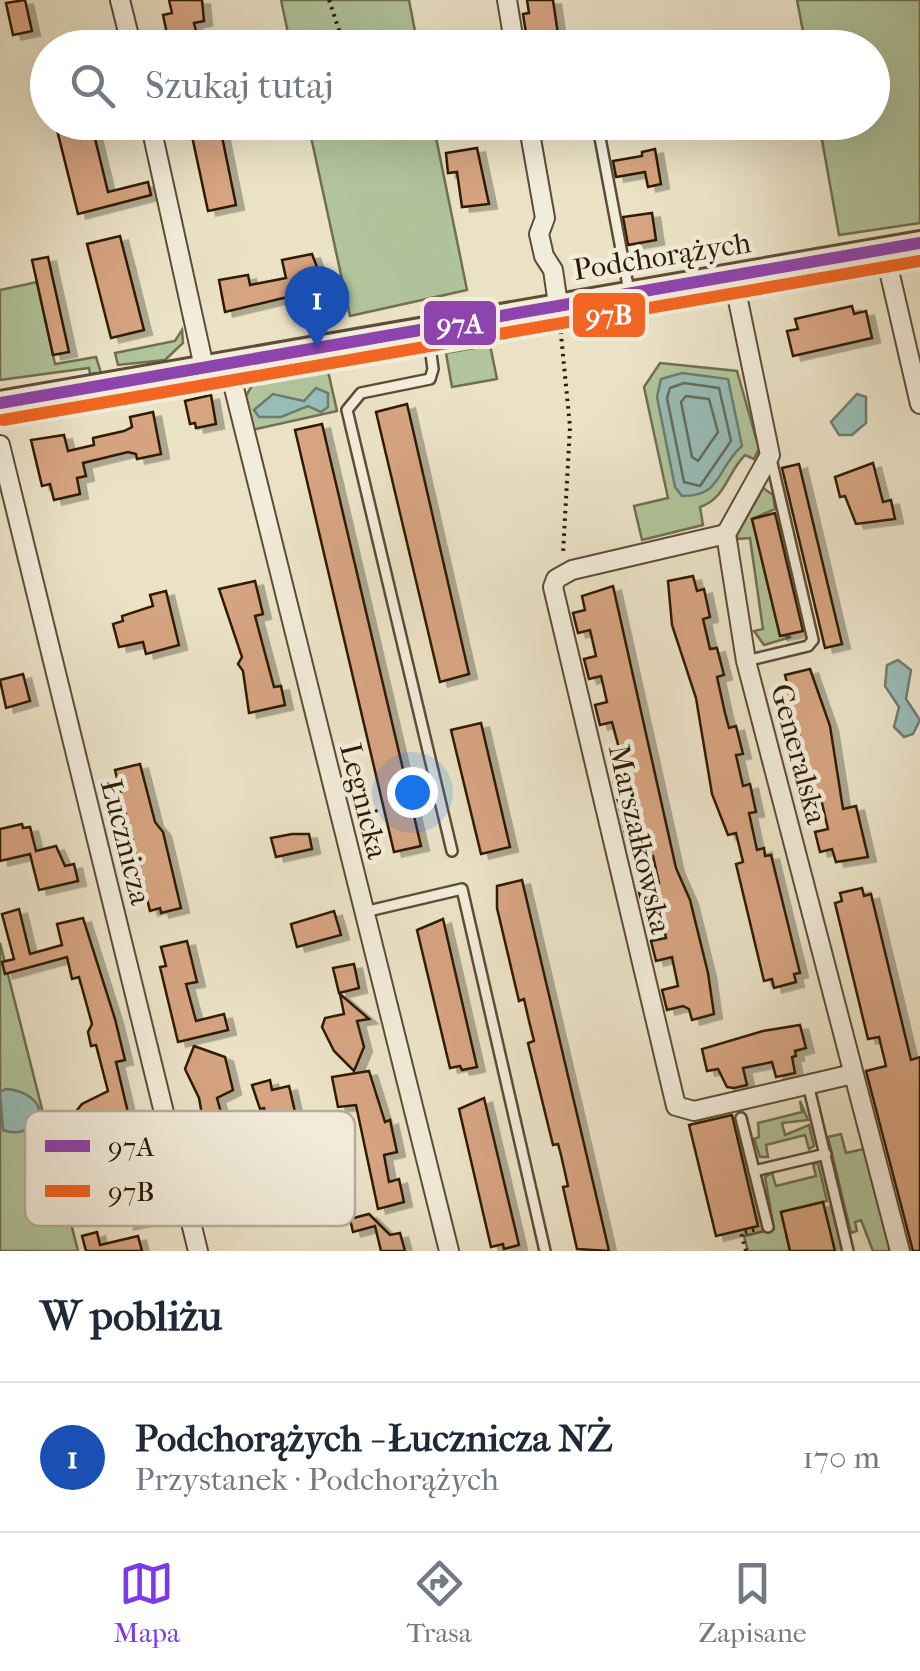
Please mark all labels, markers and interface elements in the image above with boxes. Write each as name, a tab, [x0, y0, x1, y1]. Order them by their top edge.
search box	[30, 30, 890, 140]
icon: search	[65, 58, 120, 113]
text: Szukaj tutaj	[145, 63, 334, 108]
street label: Podchorążych	[571, 225, 753, 288]
pin: 1	[284, 266, 350, 348]
line badge: 97B	[571, 291, 647, 339]
text: 97B	[586, 298, 632, 331]
line badge: 97A	[422, 299, 498, 347]
text: 97A	[437, 307, 484, 340]
street label: Generalska	[763, 680, 834, 829]
street label: Legnicka	[332, 740, 395, 864]
street label: Marszałkowska	[601, 741, 679, 938]
your location	[387, 767, 438, 818]
street label: Łucznicza	[93, 776, 158, 909]
legend	[25, 1111, 355, 1226]
text: 97A	[108, 1130, 155, 1163]
text: 97B	[108, 1175, 154, 1208]
text: W pobliżu	[40, 1292, 222, 1341]
text: Podchorążych - Łucznicza NŻ	[135, 1416, 613, 1461]
text: 1	[67, 1439, 78, 1476]
text: 170 m	[802, 1439, 880, 1476]
text: Przystanek · Podchorążych	[135, 1461, 499, 1498]
tab: Mapa	[113, 1556, 180, 1649]
tab: Trasa	[407, 1556, 472, 1649]
tab: Zapisane	[698, 1556, 807, 1649]

